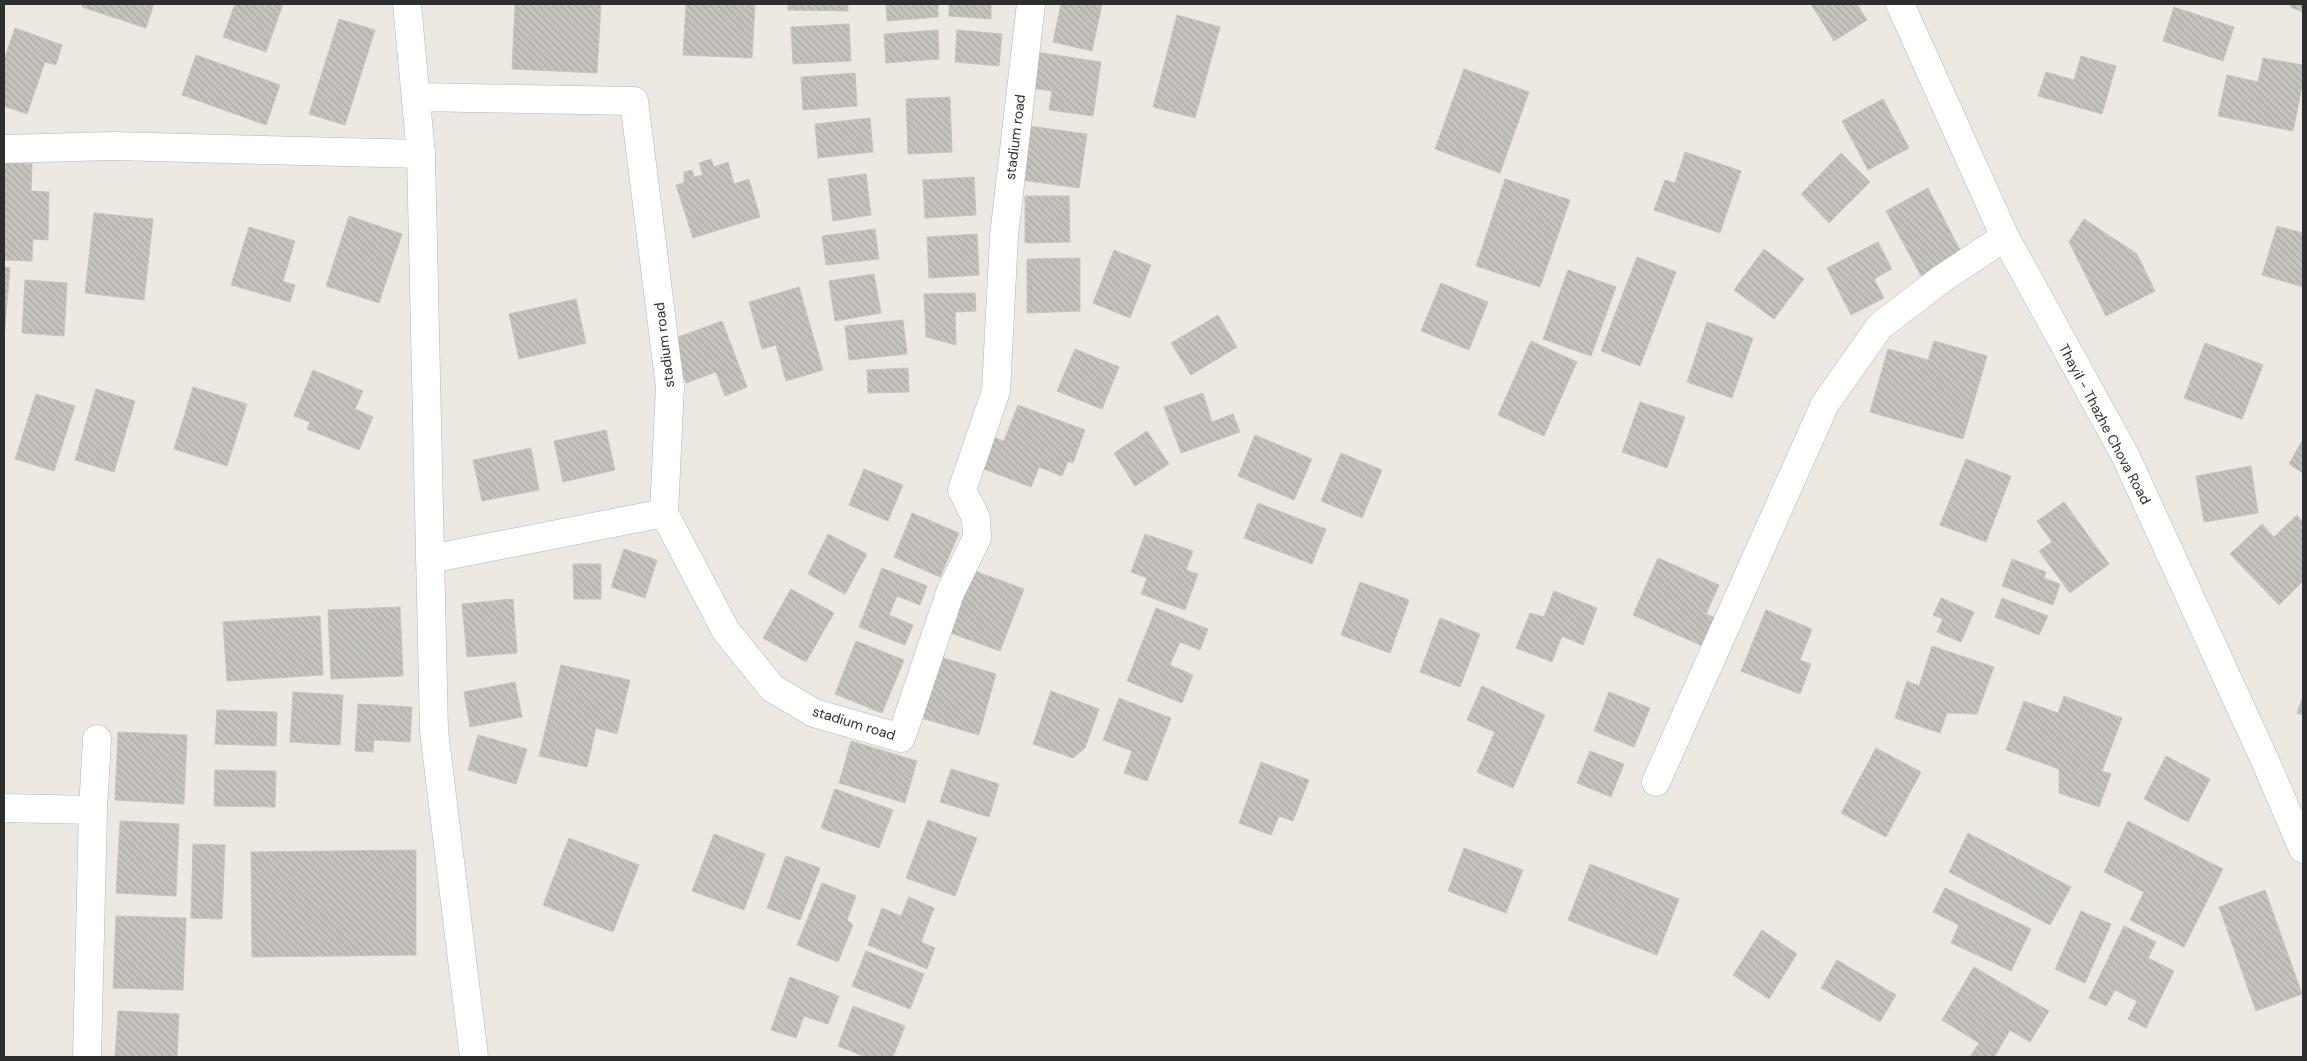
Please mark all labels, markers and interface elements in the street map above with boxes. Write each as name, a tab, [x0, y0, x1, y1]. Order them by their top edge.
street label: stadium road	[1001, 93, 1029, 181]
street label: stadium road	[650, 301, 678, 389]
street label: Thayil - Thazhe Chova Road	[2055, 341, 2155, 507]
street label: stadium road	[810, 702, 898, 744]

